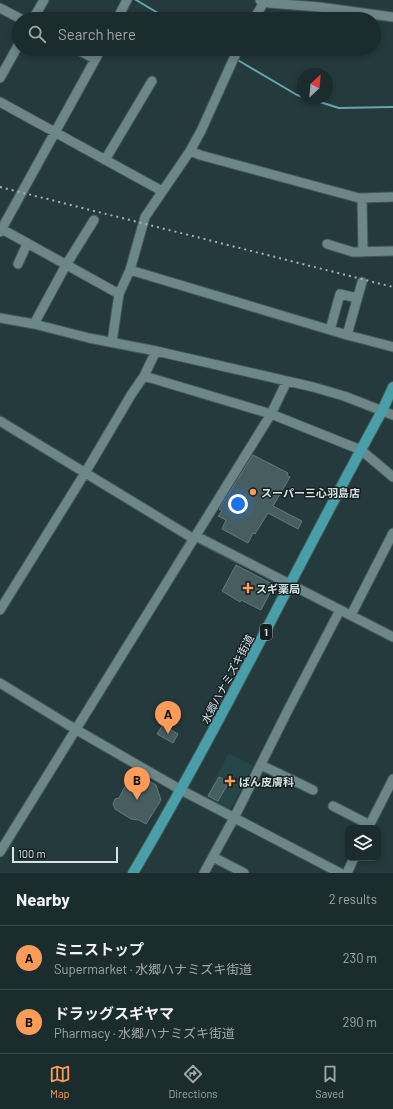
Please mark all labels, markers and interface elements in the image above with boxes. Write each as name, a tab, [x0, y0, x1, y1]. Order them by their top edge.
search box	[12, 12, 381, 56]
icon: search	[26, 23, 48, 45]
text: Search here	[58, 25, 136, 43]
north arrow	[297, 68, 333, 104]
place label: スーパー三心羽島店	[261, 486, 360, 499]
marker: スーパー三心羽島店	[248, 487, 258, 497]
your location	[228, 494, 248, 514]
place label: スギ薬局	[256, 582, 300, 595]
marker: スギ薬局	[243, 583, 253, 593]
road number: 1	[260, 624, 272, 640]
street label: 水郷ハナミズキ街道	[198, 632, 256, 726]
pin: A	[155, 701, 181, 734]
pin: B	[124, 767, 150, 800]
marker: ばん皮膚科	[224, 775, 236, 787]
place label: ばん皮膚科	[239, 775, 294, 788]
map controls	[345, 825, 381, 861]
button: layers	[345, 825, 381, 861]
scale bar	[12, 845, 118, 864]
text: 100 m	[18, 847, 46, 860]
text: Nearby	[16, 889, 70, 909]
text: 2 results	[329, 891, 377, 907]
text: ミニストップ	[54, 940, 144, 958]
text: A	[25, 950, 33, 966]
text: 230 m	[343, 950, 377, 966]
text: Supermarket · 水郷ハナミズキ街道	[54, 961, 252, 977]
text: ドラッグスギヤマ	[54, 1004, 174, 1022]
text: B	[25, 1014, 33, 1030]
text: 290 m	[343, 1014, 377, 1030]
text: Pharmacy · 水郷ハナミズキ街道	[54, 1025, 235, 1041]
tab: Map	[49, 1063, 71, 1100]
tab: Directions	[168, 1063, 218, 1100]
tab: Saved	[315, 1063, 344, 1100]

